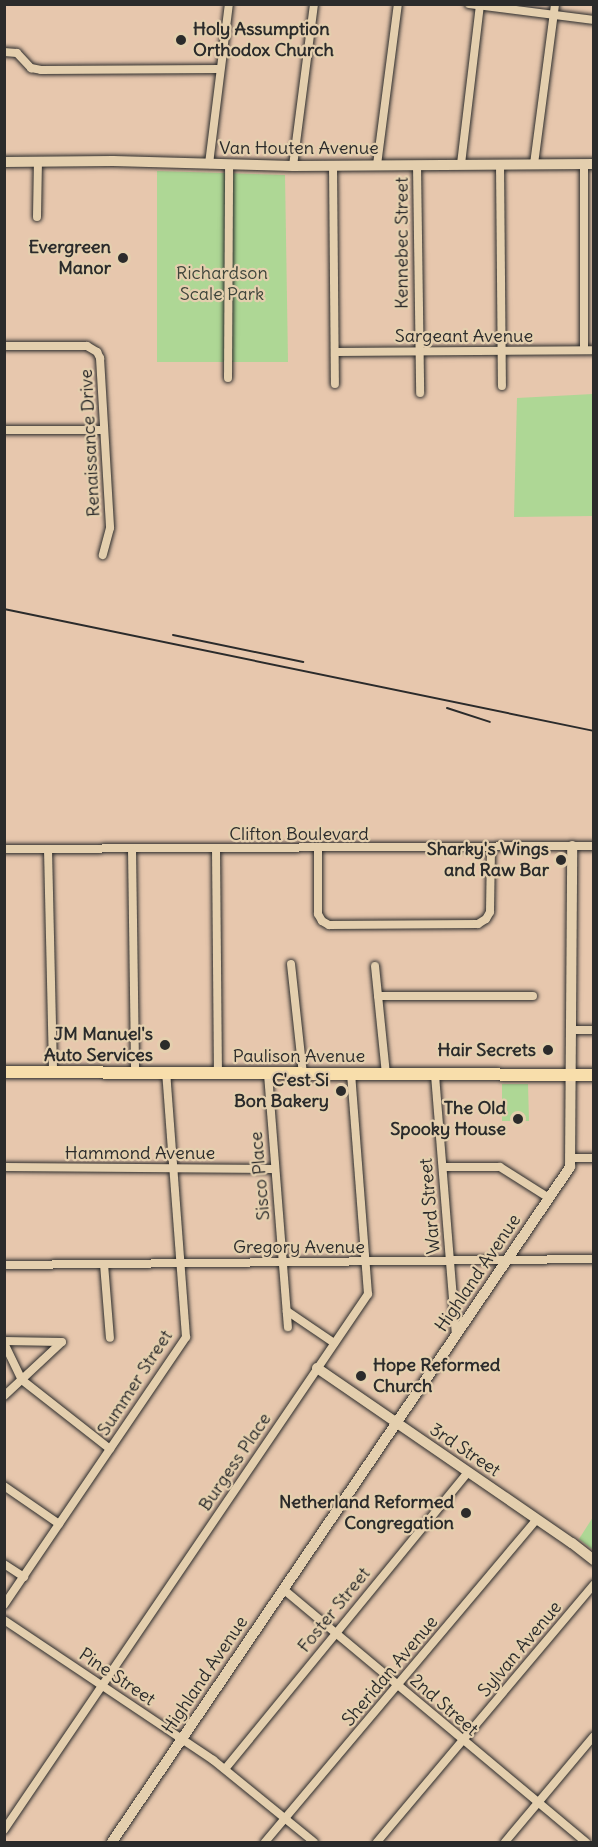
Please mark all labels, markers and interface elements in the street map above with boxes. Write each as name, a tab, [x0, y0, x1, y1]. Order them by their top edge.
place label: Holy Assumption Orthodox Church	[193, 19, 334, 62]
marker: Holy Assumption Orthodox Church	[174, 33, 188, 47]
street label: Van Houten Avenue	[219, 137, 379, 159]
street label: Kennebec Street	[391, 177, 413, 309]
place label: Evergreen Manor	[28, 237, 111, 280]
marker: Evergreen Manor	[116, 251, 130, 265]
park label: Richardson Scale Park	[176, 263, 268, 306]
street label: Sargeant Avenue	[395, 325, 533, 347]
street label: Renaissance Drive	[75, 369, 105, 517]
street label: Clifton Boulevard	[229, 823, 369, 845]
place label: Sharky's Wings and Raw Bar	[427, 839, 549, 882]
marker: Sharky's Wings and Raw Bar	[554, 853, 568, 867]
place label: JM Manuel's Auto Services	[44, 1024, 153, 1066]
marker: JM Manuel's Auto Services	[158, 1038, 172, 1052]
place label: Hair Secrets	[438, 1039, 536, 1061]
marker: Hair Secrets	[541, 1043, 555, 1057]
street label: Paulison Avenue	[233, 1045, 365, 1067]
place label: C'est Si Bon Bakery	[234, 1070, 329, 1112]
marker: C'est Si Bon Bakery	[334, 1084, 348, 1098]
place label: The Old Spooky House	[390, 1098, 506, 1140]
marker: The Old Spooky House	[511, 1112, 525, 1126]
street label: Sisco Place	[245, 1131, 275, 1221]
street label: Hammond Avenue	[65, 1142, 215, 1164]
street label: Ward Street	[415, 1157, 445, 1255]
street label: Highland Avenue	[431, 1210, 525, 1336]
street label: Gregory Avenue	[233, 1236, 365, 1258]
street label: Summer Street	[93, 1326, 177, 1440]
place label: Hope Reformed Church	[373, 1355, 500, 1398]
marker: Hope Reformed Church	[354, 1369, 368, 1383]
street label: Burgess Place	[194, 1409, 276, 1515]
street label: 3rd Street	[426, 1419, 504, 1481]
place label: Netherland Reformed Congregation	[279, 1492, 454, 1534]
marker: Netherland Reformed Congregation	[459, 1506, 473, 1520]
street label: Foster Street	[293, 1563, 375, 1657]
street label: Sylvan Avenue	[474, 1597, 566, 1701]
street label: Sheridan Avenue	[338, 1611, 442, 1731]
street label: Highland Avenue	[158, 1612, 252, 1738]
street label: Pine Street	[75, 1644, 159, 1710]
street label: 2nd Street	[406, 1670, 482, 1740]

